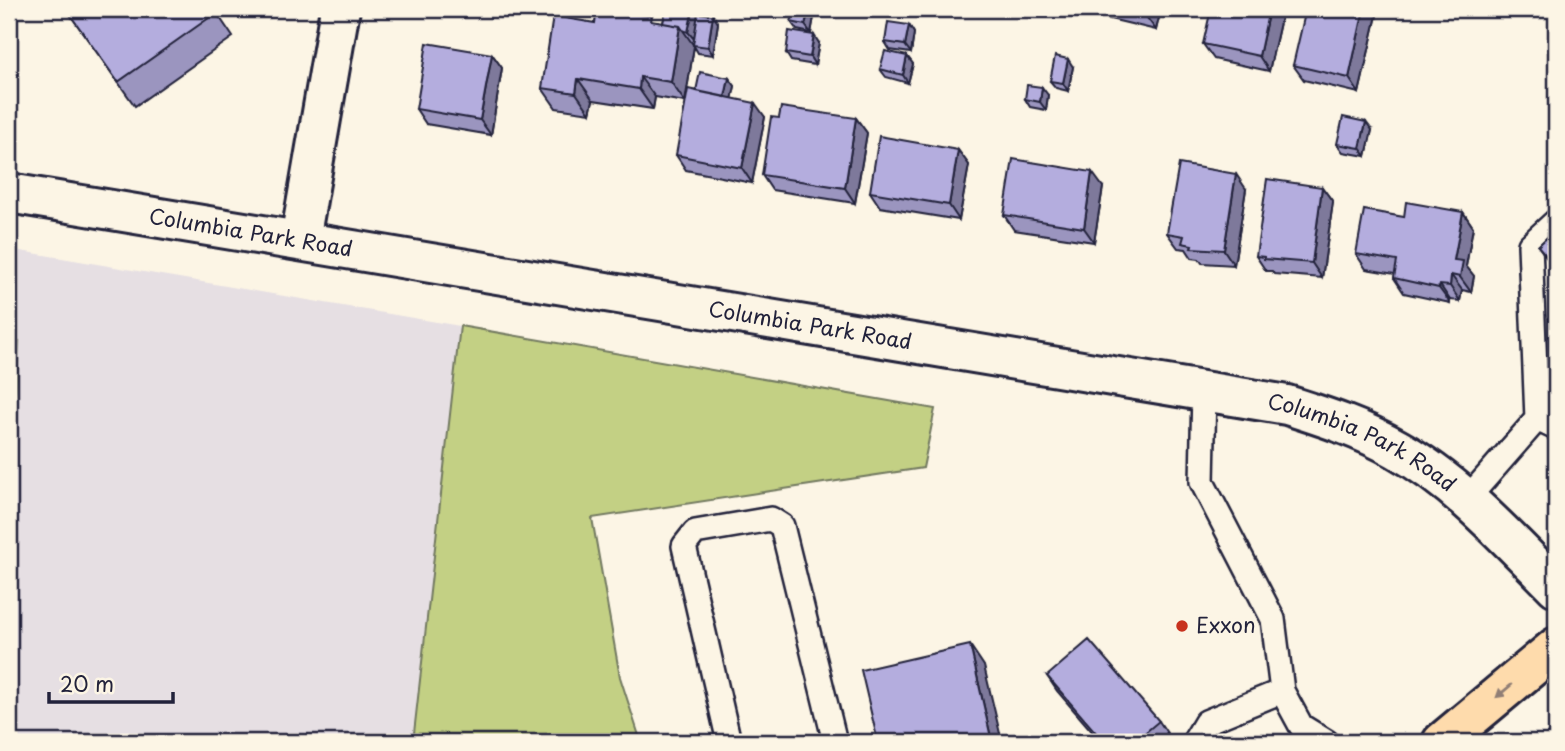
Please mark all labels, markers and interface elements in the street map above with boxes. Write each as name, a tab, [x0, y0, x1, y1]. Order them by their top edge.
street label: Columbia Park Road	[147, 198, 355, 264]
street label: Columbia Park Road	[706, 291, 914, 357]
street label: Columbia Park Road	[1266, 384, 1464, 498]
place label: Exxon	[1196, 608, 1256, 640]
marker: Exxon	[1174, 618, 1190, 634]
scale bar	[49, 660, 173, 704]
text: 20 m	[60, 667, 114, 699]
one-way arrow	[1495, 683, 1512, 698]

